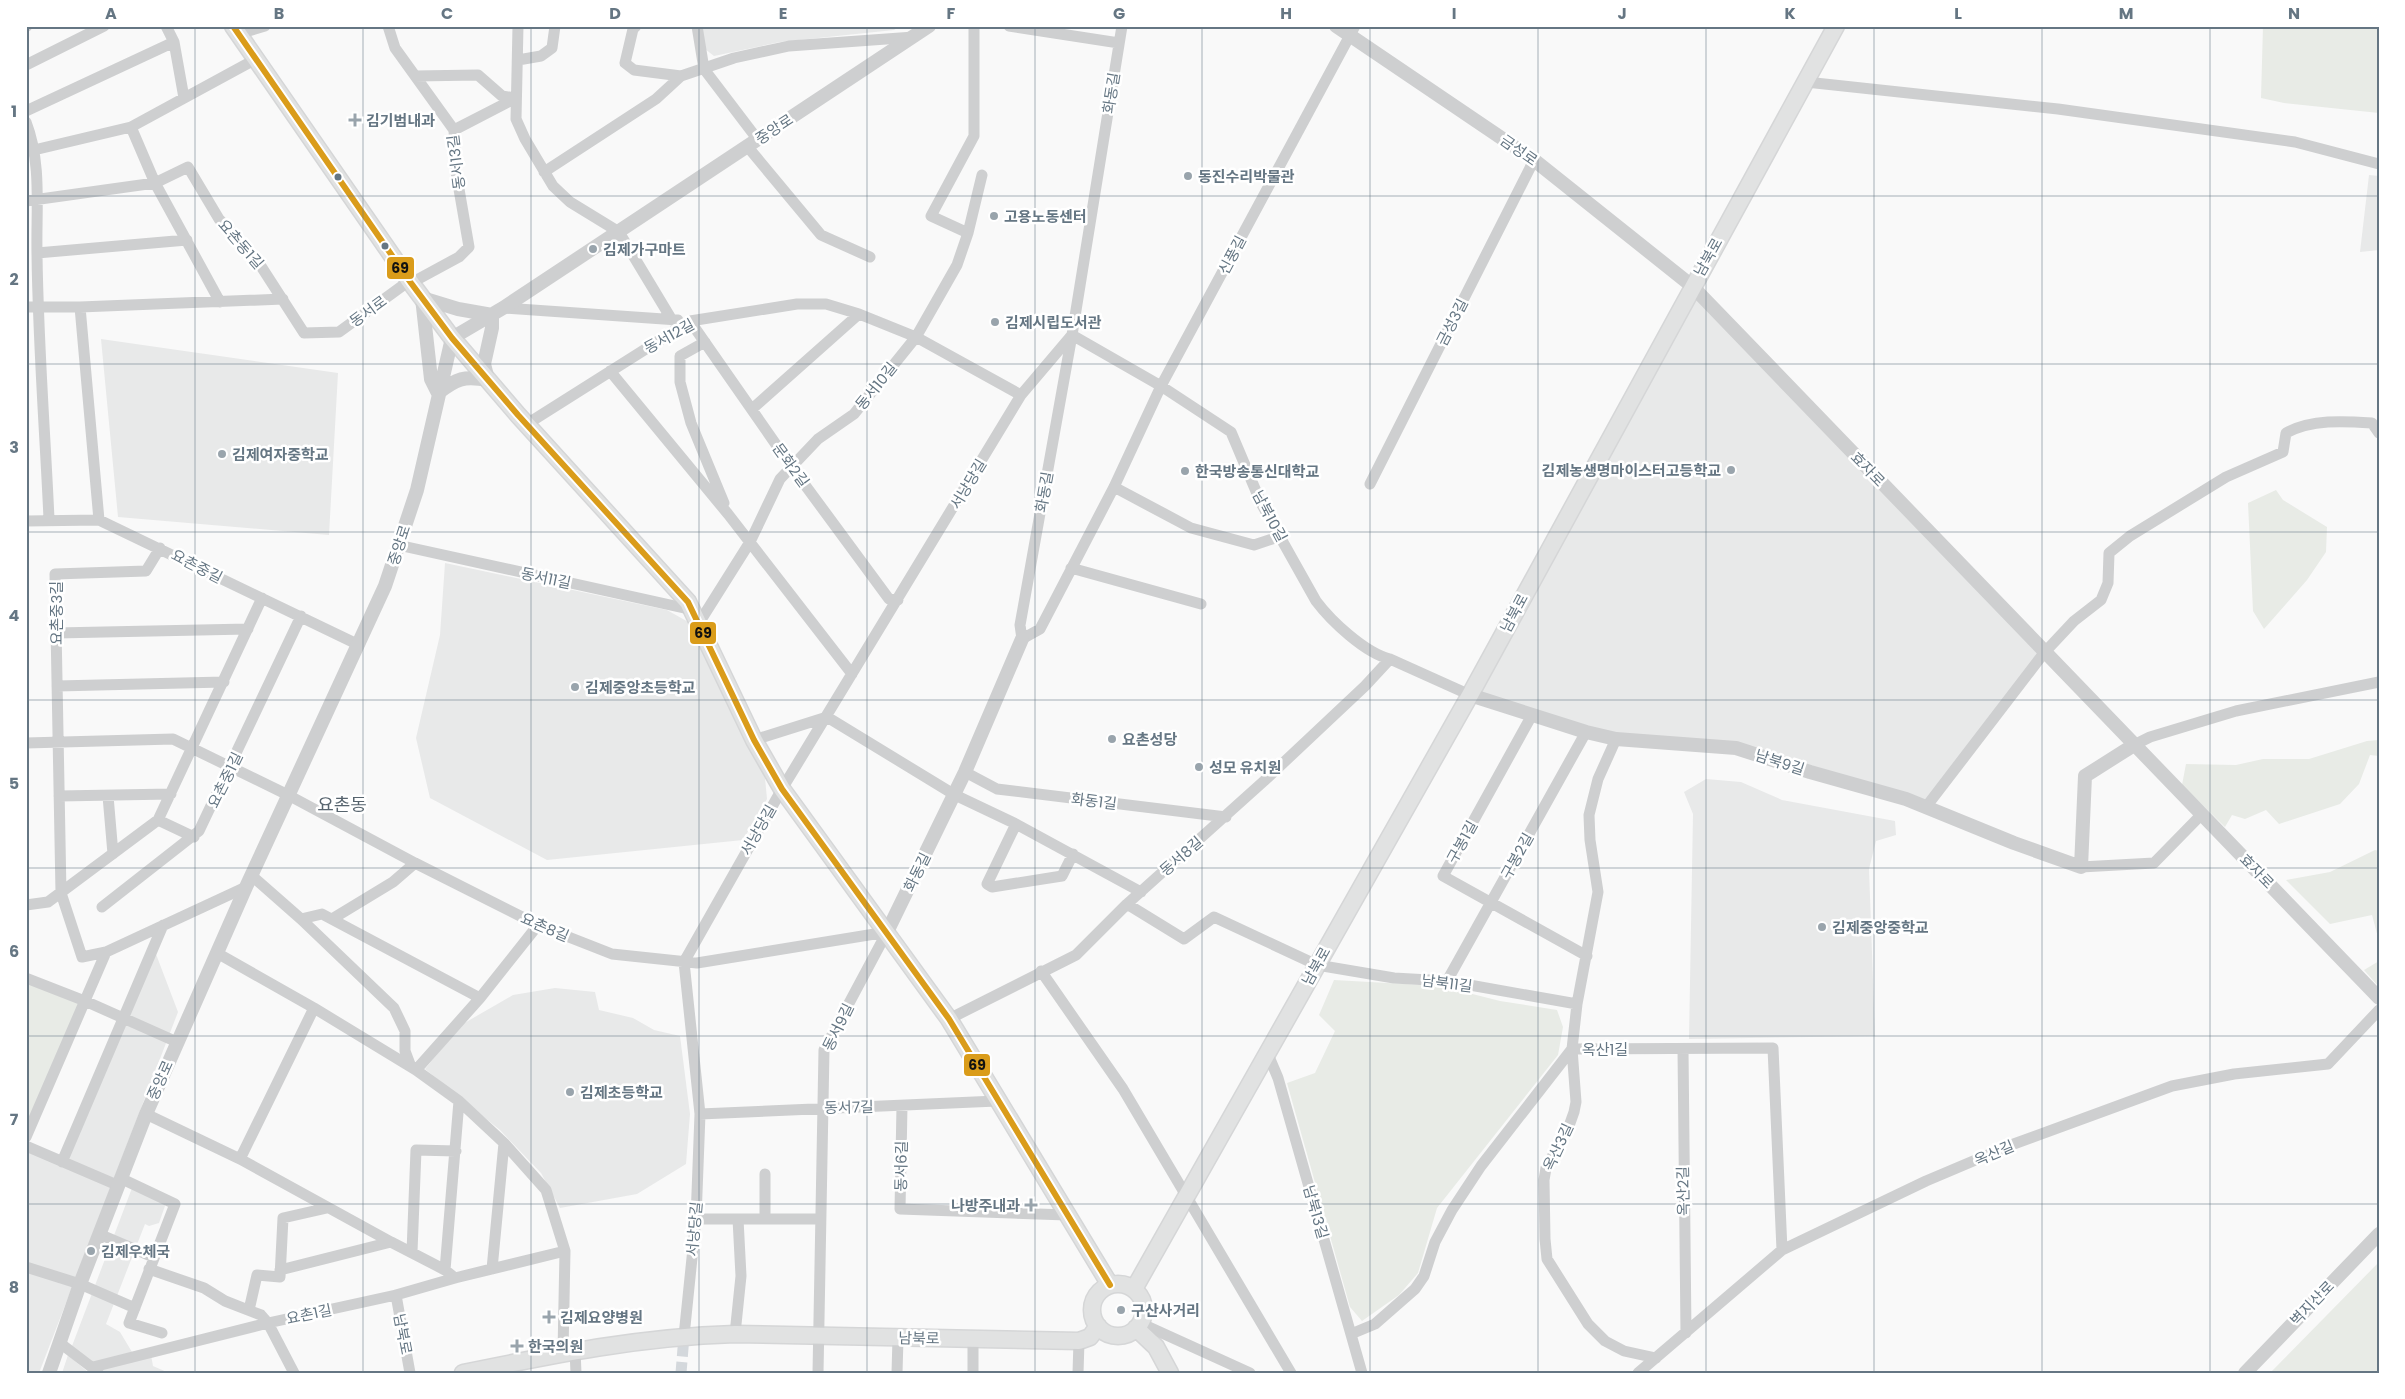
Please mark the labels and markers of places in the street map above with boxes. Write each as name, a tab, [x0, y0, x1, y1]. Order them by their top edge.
place label: 김기범내과	[366, 110, 435, 131]
marker: 김기범내과	[348, 113, 362, 127]
place label: 동진수리박물관	[1198, 166, 1295, 187]
marker: 동진수리박물관	[1182, 170, 1194, 182]
unlabelled marker	[333, 172, 343, 182]
place label: 고용노동센터	[1004, 206, 1087, 227]
marker: 고용노동센터	[988, 210, 1000, 222]
place label: 김제가구마트	[603, 239, 686, 260]
unlabelled marker	[380, 241, 390, 251]
marker: 김제가구마트	[587, 243, 599, 255]
place label: 김제시립도서관	[1005, 312, 1102, 333]
marker: 김제시립도서관	[989, 316, 1001, 328]
place label: 김제여자중학교	[232, 444, 329, 465]
marker: 김제여자중학교	[216, 448, 228, 460]
place label: 김제농생명마이스터고등학교	[1542, 460, 1721, 481]
place label: 한국방송통신대학교	[1195, 461, 1319, 482]
marker: 김제농생명마이스터고등학교	[1725, 464, 1737, 476]
marker: 한국방송통신대학교	[1179, 465, 1191, 477]
place label: 김제중앙초등학교	[585, 677, 696, 698]
marker: 김제중앙초등학교	[569, 681, 581, 693]
place label: 요촌성당	[1122, 729, 1177, 750]
marker: 요촌성당	[1106, 733, 1118, 745]
place label: 성모 유치원	[1209, 757, 1281, 778]
marker: 성모 유치원	[1193, 761, 1205, 773]
place label: 김제중앙중학교	[1832, 917, 1929, 938]
marker: 김제중앙중학교	[1816, 921, 1828, 933]
place label: 김제초등학교	[580, 1082, 663, 1103]
marker: 김제초등학교	[564, 1086, 576, 1098]
place label: 나방주내과	[951, 1195, 1020, 1216]
marker: 나방주내과	[1024, 1198, 1038, 1212]
place label: 김제우체국	[101, 1241, 170, 1262]
marker: 김제우체국	[85, 1245, 97, 1257]
place label: 구산사거리	[1131, 1300, 1200, 1321]
marker: 구산사거리	[1115, 1304, 1127, 1316]
place label: 김제요양병원	[560, 1307, 643, 1328]
marker: 김제요양병원	[542, 1310, 556, 1324]
place label: 한국의원	[528, 1336, 583, 1357]
marker: 한국의원	[510, 1339, 524, 1353]

